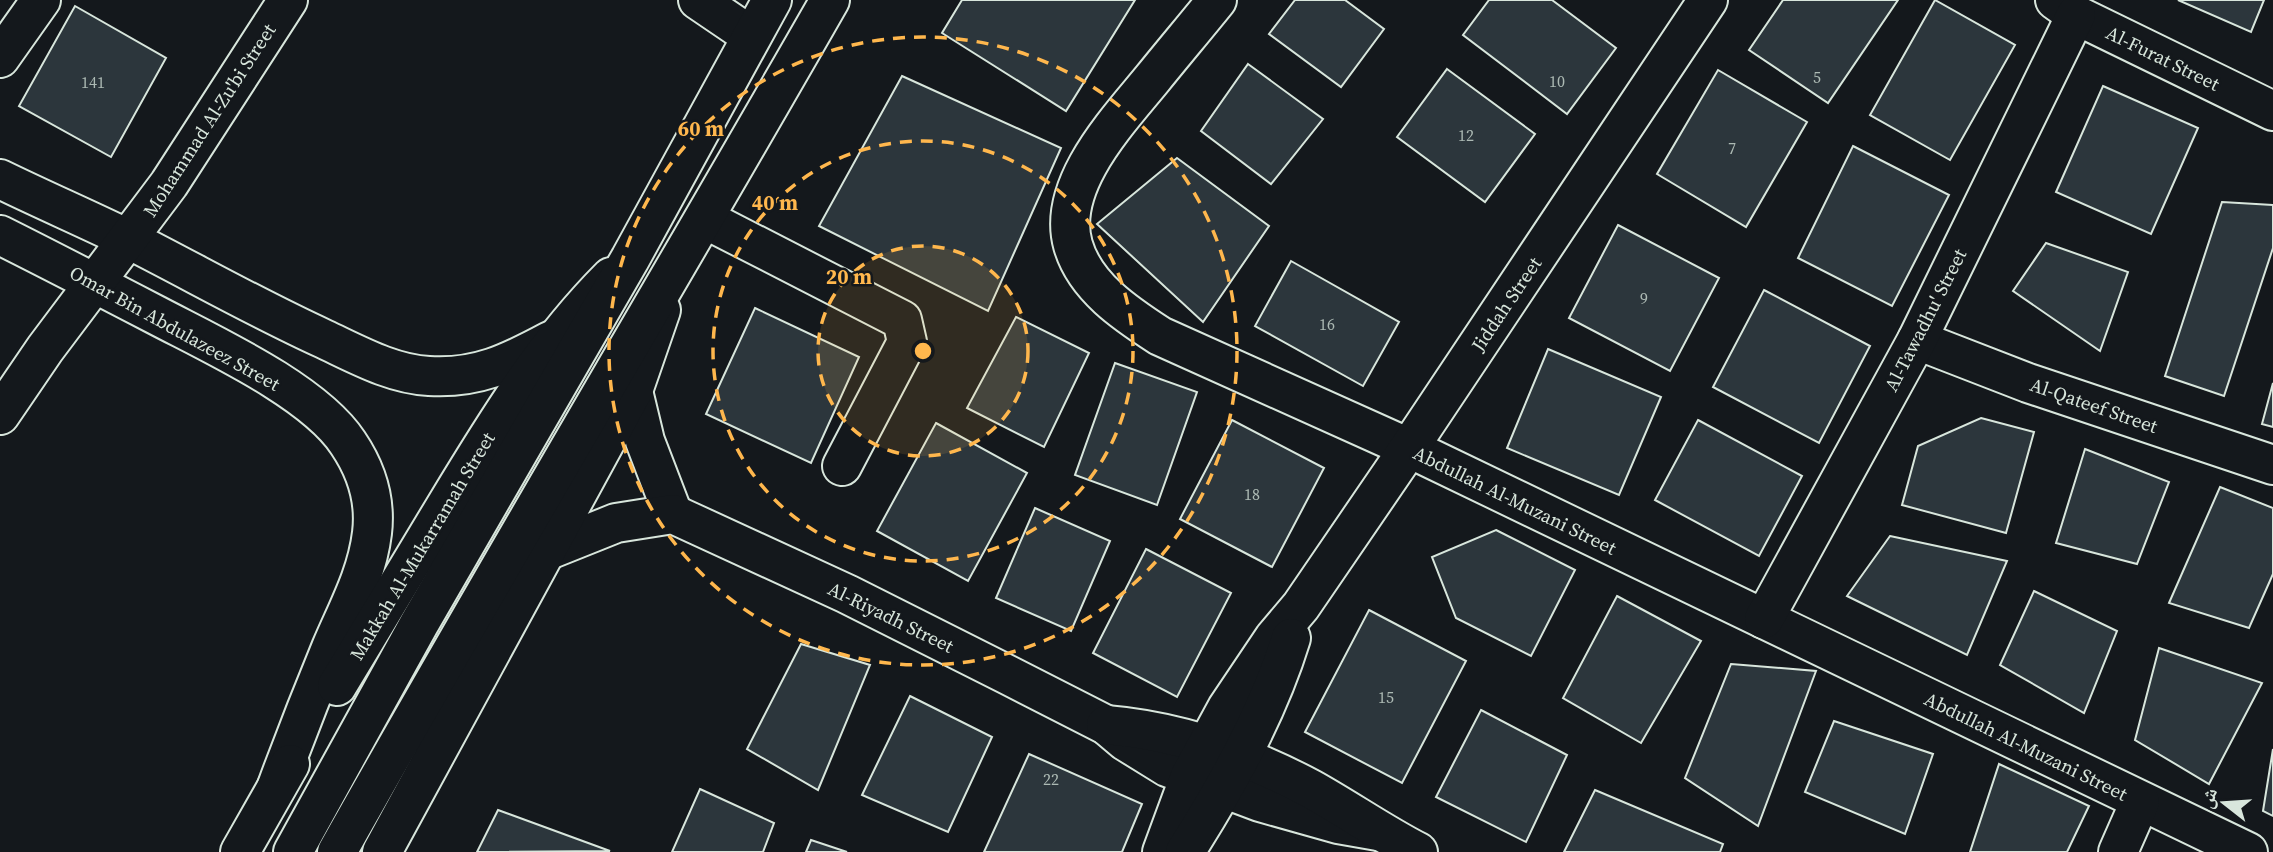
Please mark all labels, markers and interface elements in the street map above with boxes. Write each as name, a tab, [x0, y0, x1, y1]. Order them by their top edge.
street label: Mohammad Al-Zu'bi Street	[137, 18, 282, 222]
street label: Al-Furat Street	[2102, 19, 2225, 97]
house number: 5	[1813, 66, 1821, 88]
house number: 10	[1549, 70, 1565, 92]
house number: 141	[81, 71, 105, 93]
text: 60 m	[678, 114, 724, 143]
house number: 12	[1458, 124, 1474, 146]
house number: 7	[1728, 137, 1736, 159]
text: 40 m	[752, 188, 798, 217]
street label: Al-Tawadhu' Street	[1878, 243, 1973, 396]
street label: Jiddah Street	[1464, 251, 1548, 357]
street label: Omar Bin Abdulazeez Street	[65, 259, 286, 397]
text: 20 m	[826, 262, 872, 291]
house number: 9	[1640, 287, 1648, 309]
house number: 16	[1319, 313, 1335, 335]
centre of rings	[911, 339, 935, 363]
street label: Al-Qateef Street	[2027, 371, 2162, 439]
street label: Makkah Al-Mukarramah Street	[343, 426, 501, 665]
street label: Abdullah Al-Muzani Street	[1409, 440, 1622, 561]
house number: 18	[1244, 483, 1260, 505]
street label: Al-Riyadh Street	[824, 575, 959, 659]
house number: 15	[1378, 686, 1394, 708]
street label: Abdullah Al-Muzani Street	[1920, 686, 2133, 807]
house number: 22	[1043, 768, 1059, 790]
north arrow	[2189, 768, 2259, 838]
text: ش	[2192, 785, 2223, 811]

